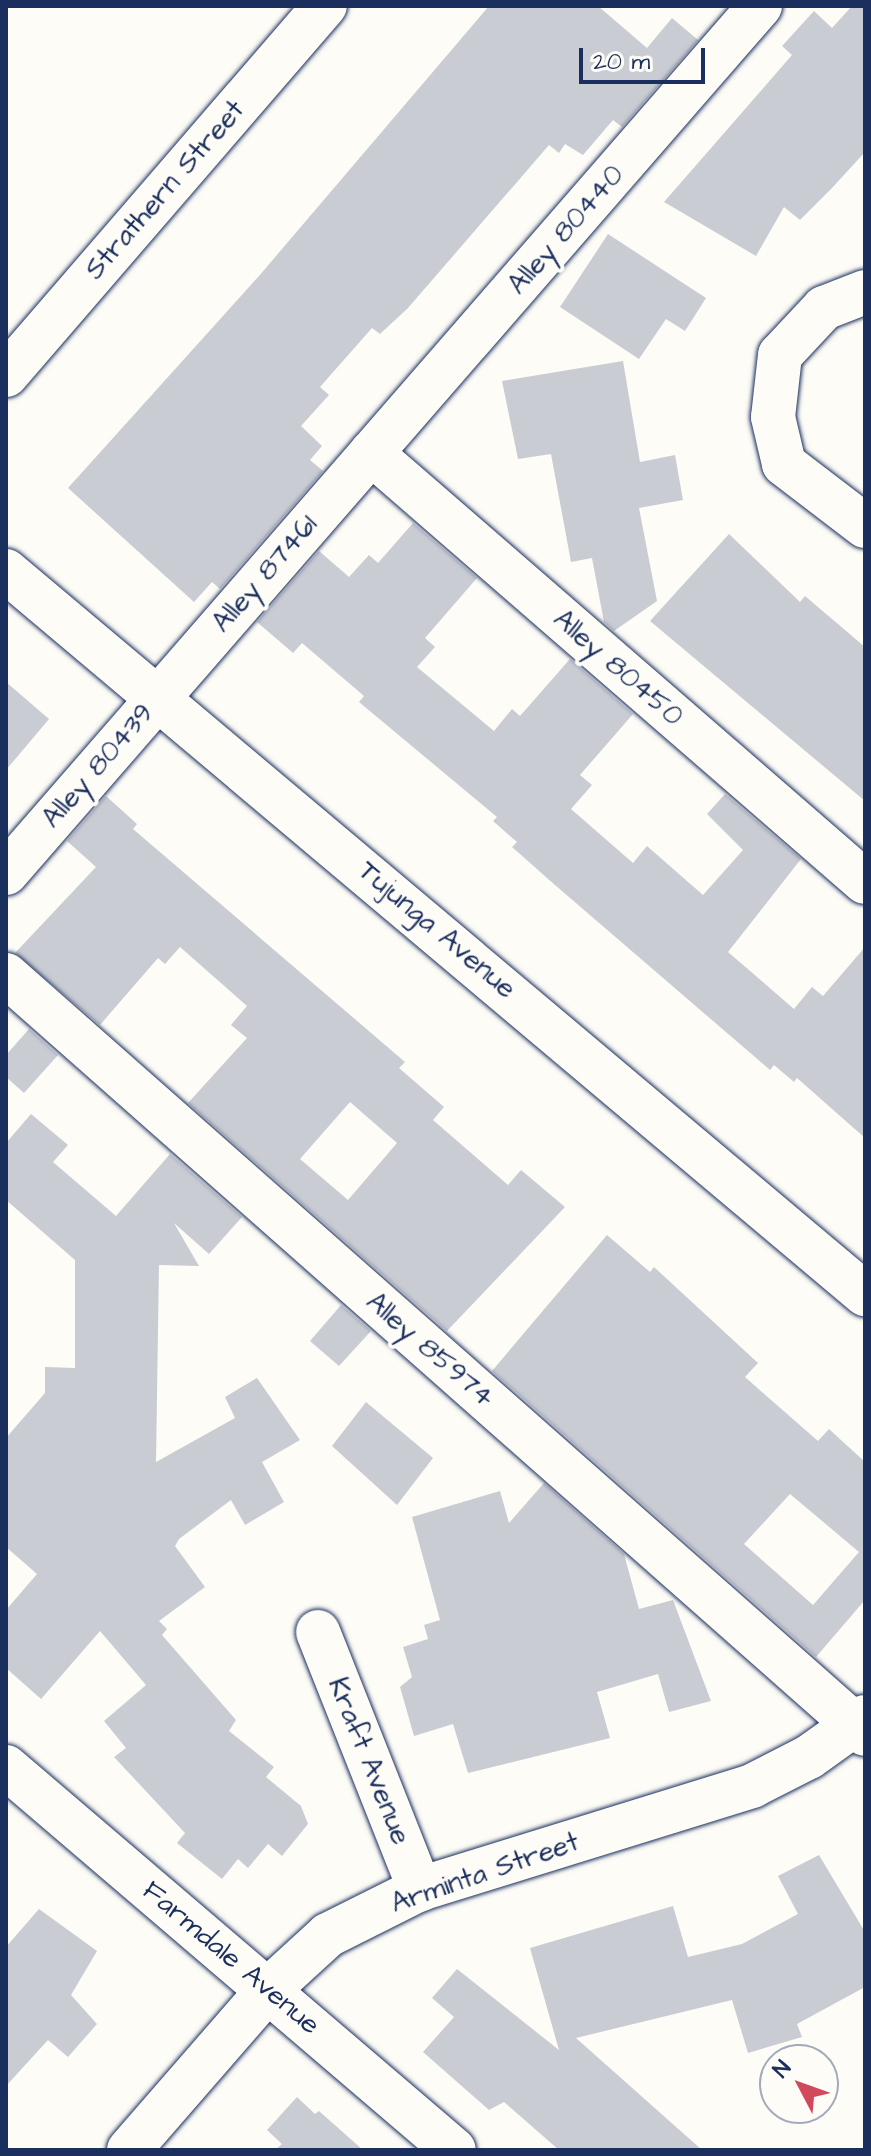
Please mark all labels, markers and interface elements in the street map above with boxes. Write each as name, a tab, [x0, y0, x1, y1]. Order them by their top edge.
scale bar	[583, 32, 709, 82]
text: 20 m	[593, 45, 650, 79]
street label: Strathern Street	[78, 94, 252, 286]
street label: Alley 80440	[501, 159, 631, 301]
street label: Alley 87461	[205, 509, 325, 639]
street label: Alley 80450	[546, 603, 690, 733]
street label: Alley 80439	[35, 697, 161, 835]
street label: Tujunga Avenue	[351, 854, 523, 1006]
street label: Alley 85974	[359, 1285, 501, 1415]
street label: Kraft Avenue	[320, 1673, 418, 1849]
street label: Arminta Street	[387, 1825, 583, 1921]
street label: Farmdale Avenue	[135, 1874, 327, 2042]
north arrow	[759, 2044, 839, 2124]
text: N	[766, 2054, 798, 2085]

